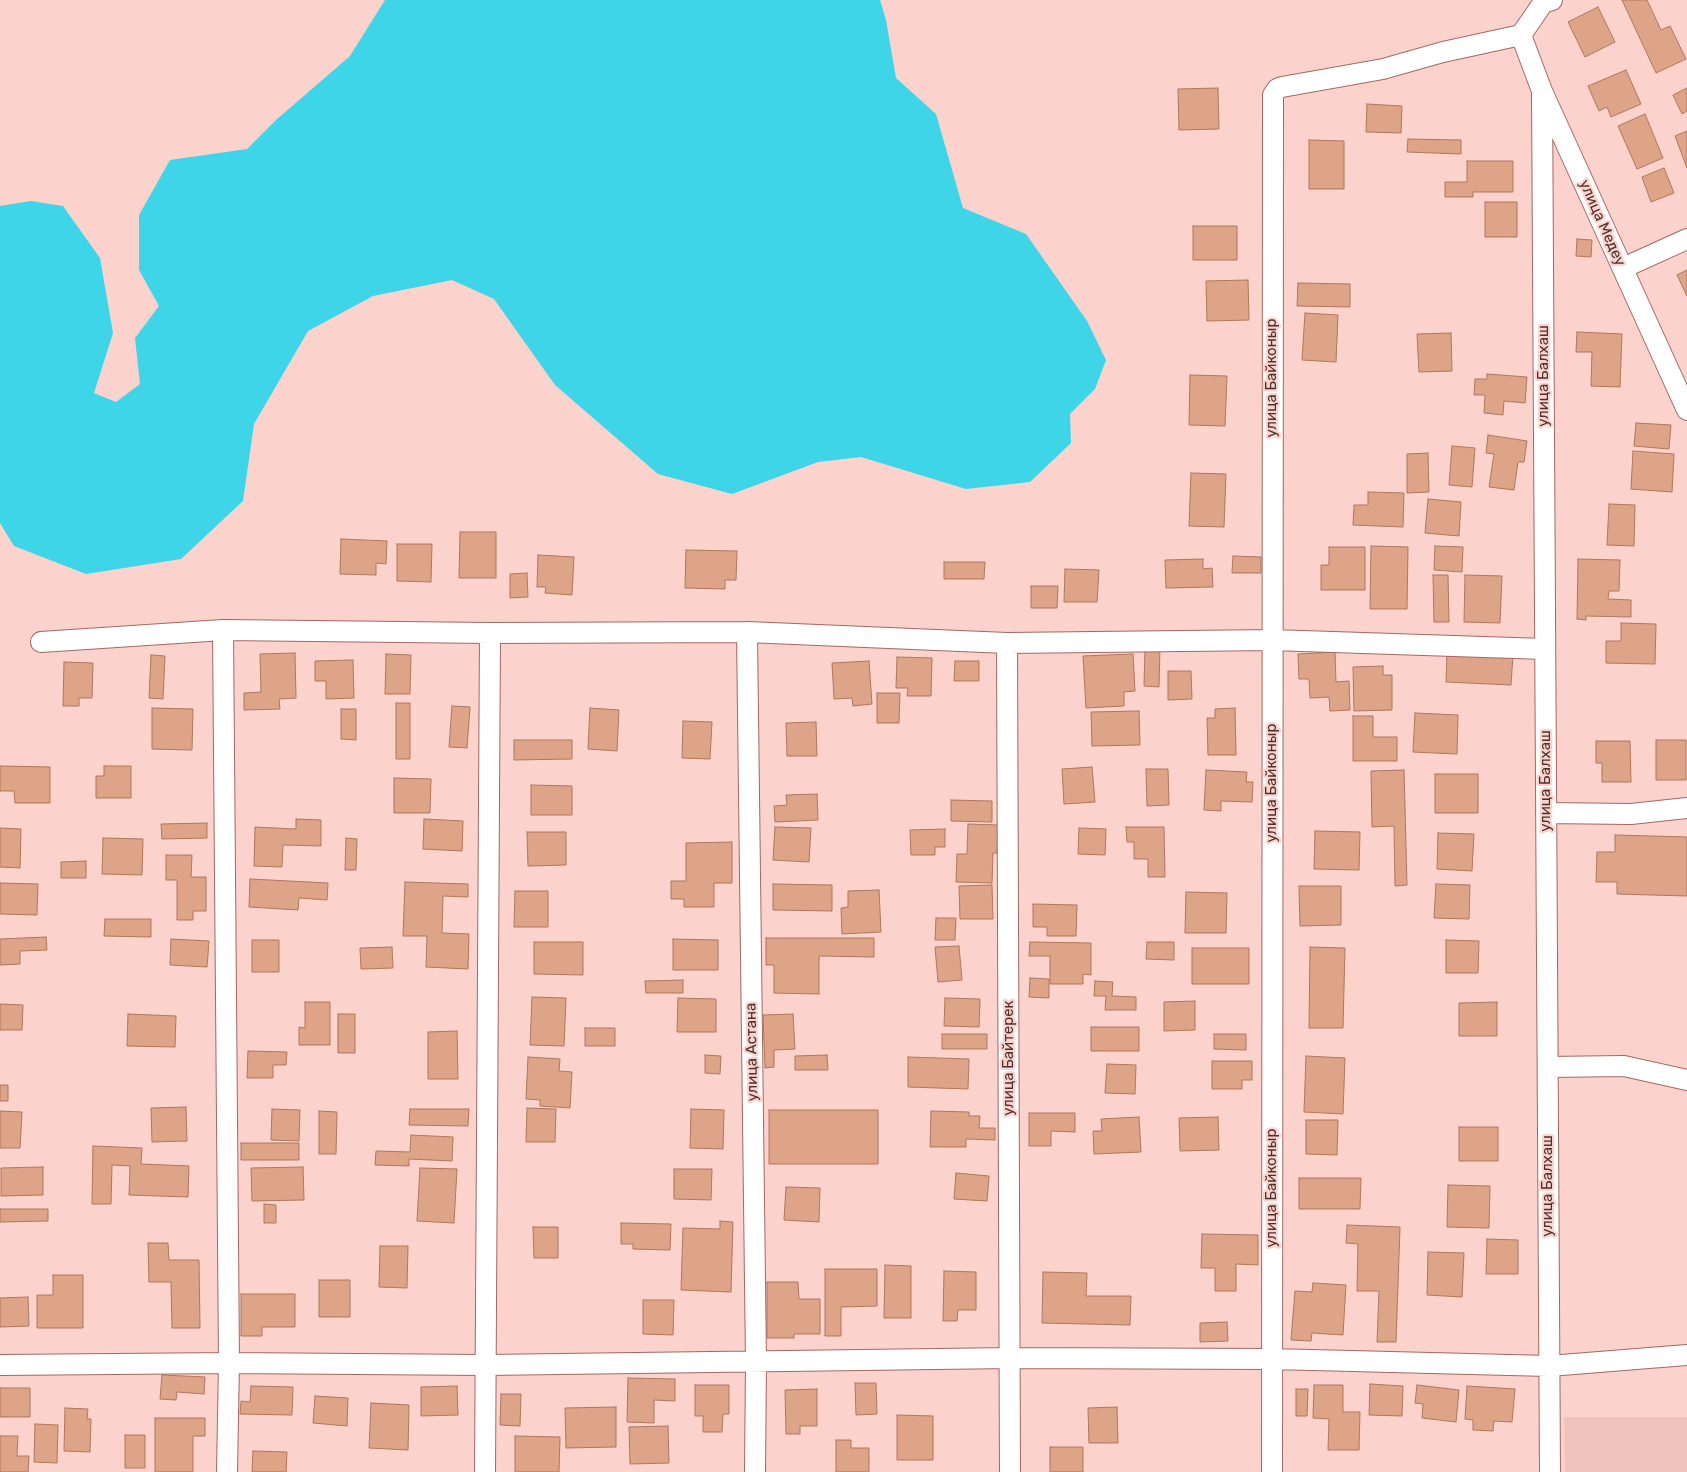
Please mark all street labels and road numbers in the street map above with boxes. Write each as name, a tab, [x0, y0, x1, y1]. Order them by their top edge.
street label: улица Медеу	[1575, 177, 1629, 269]
street label: улица Байконыр	[1263, 319, 1281, 437]
street label: улица Балхаш	[1535, 325, 1553, 427]
street label: улица Байконыр	[1263, 724, 1281, 842]
street label: улица Балхаш	[1537, 730, 1555, 832]
street label: улица Байтерек	[1000, 1000, 1018, 1116]
street label: улица Астана	[742, 1003, 762, 1101]
street label: улица Байконыр	[1263, 1129, 1281, 1247]
street label: улица Балхаш	[1539, 1135, 1557, 1237]

